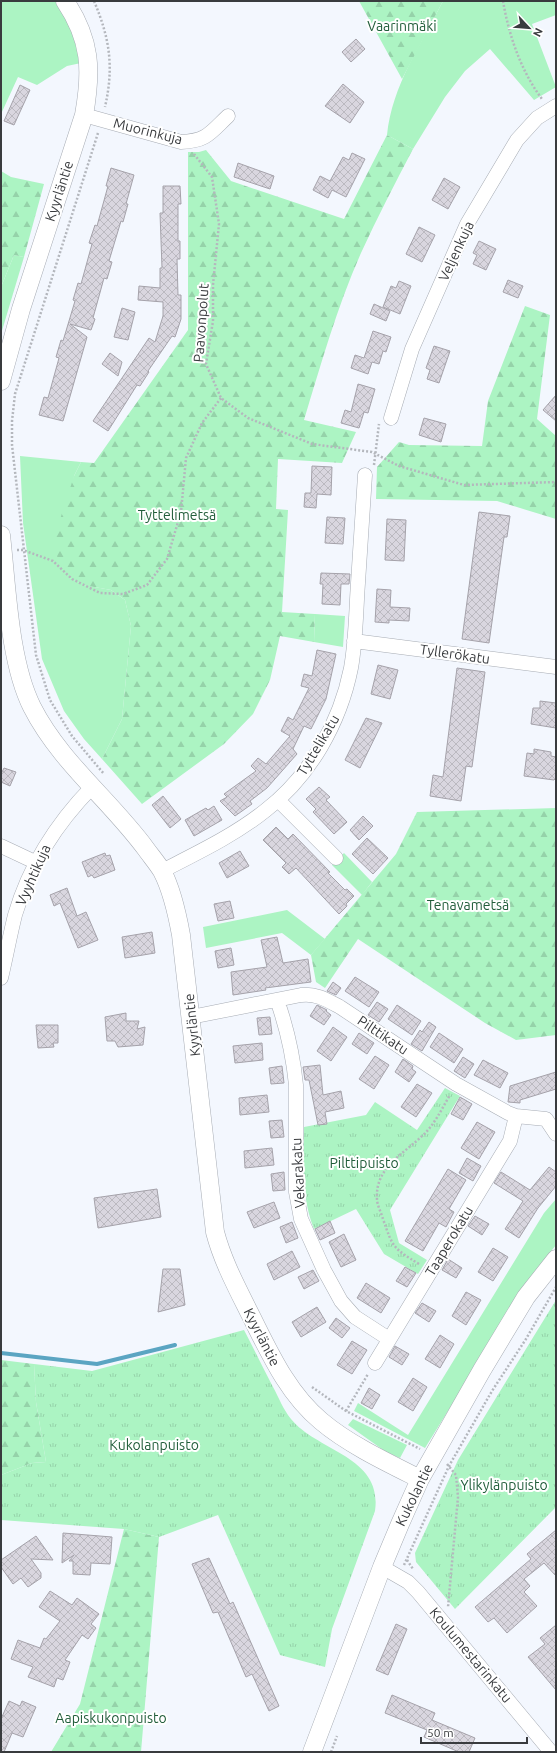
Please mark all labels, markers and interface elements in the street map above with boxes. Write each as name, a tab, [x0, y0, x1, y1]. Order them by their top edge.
north arrow	[509, 8, 549, 48]
park label: Vaarinmäki	[367, 18, 437, 34]
text: N	[531, 26, 545, 39]
street label: Muorinkuja	[112, 115, 184, 147]
street label: Kyyrläntie	[42, 159, 76, 223]
street label: Veljenkuja	[435, 218, 477, 284]
street label: Paavonpolut	[190, 282, 212, 363]
park label: Tyttelimetsä	[138, 507, 216, 523]
street label: Tyllerökatu	[419, 641, 491, 667]
street label: Tyttelikatu	[294, 712, 342, 778]
street label: Vyyhtikuja	[12, 842, 54, 908]
park label: Tenavametsä	[427, 897, 509, 913]
street label: Kyyrläntie	[181, 993, 203, 1057]
street label: Pilttikatu	[355, 1012, 411, 1058]
street label: Vekarakatu	[288, 1137, 308, 1209]
park label: Pilttipuisto	[329, 1155, 399, 1171]
street label: Taaperokatu	[422, 1203, 476, 1279]
street label: Kyyrläntie	[241, 1305, 283, 1369]
park label: Kukolanpuisto	[109, 1437, 199, 1453]
street label: Kukolantie	[392, 1461, 436, 1529]
park label: Ylikylänpuisto	[460, 1477, 548, 1493]
street label: Koulumestarinkatu	[427, 1604, 515, 1706]
park label: Aapiskukonpuisto	[55, 1710, 167, 1726]
scale bar	[421, 1719, 527, 1745]
text: 50 m	[427, 1726, 454, 1739]

